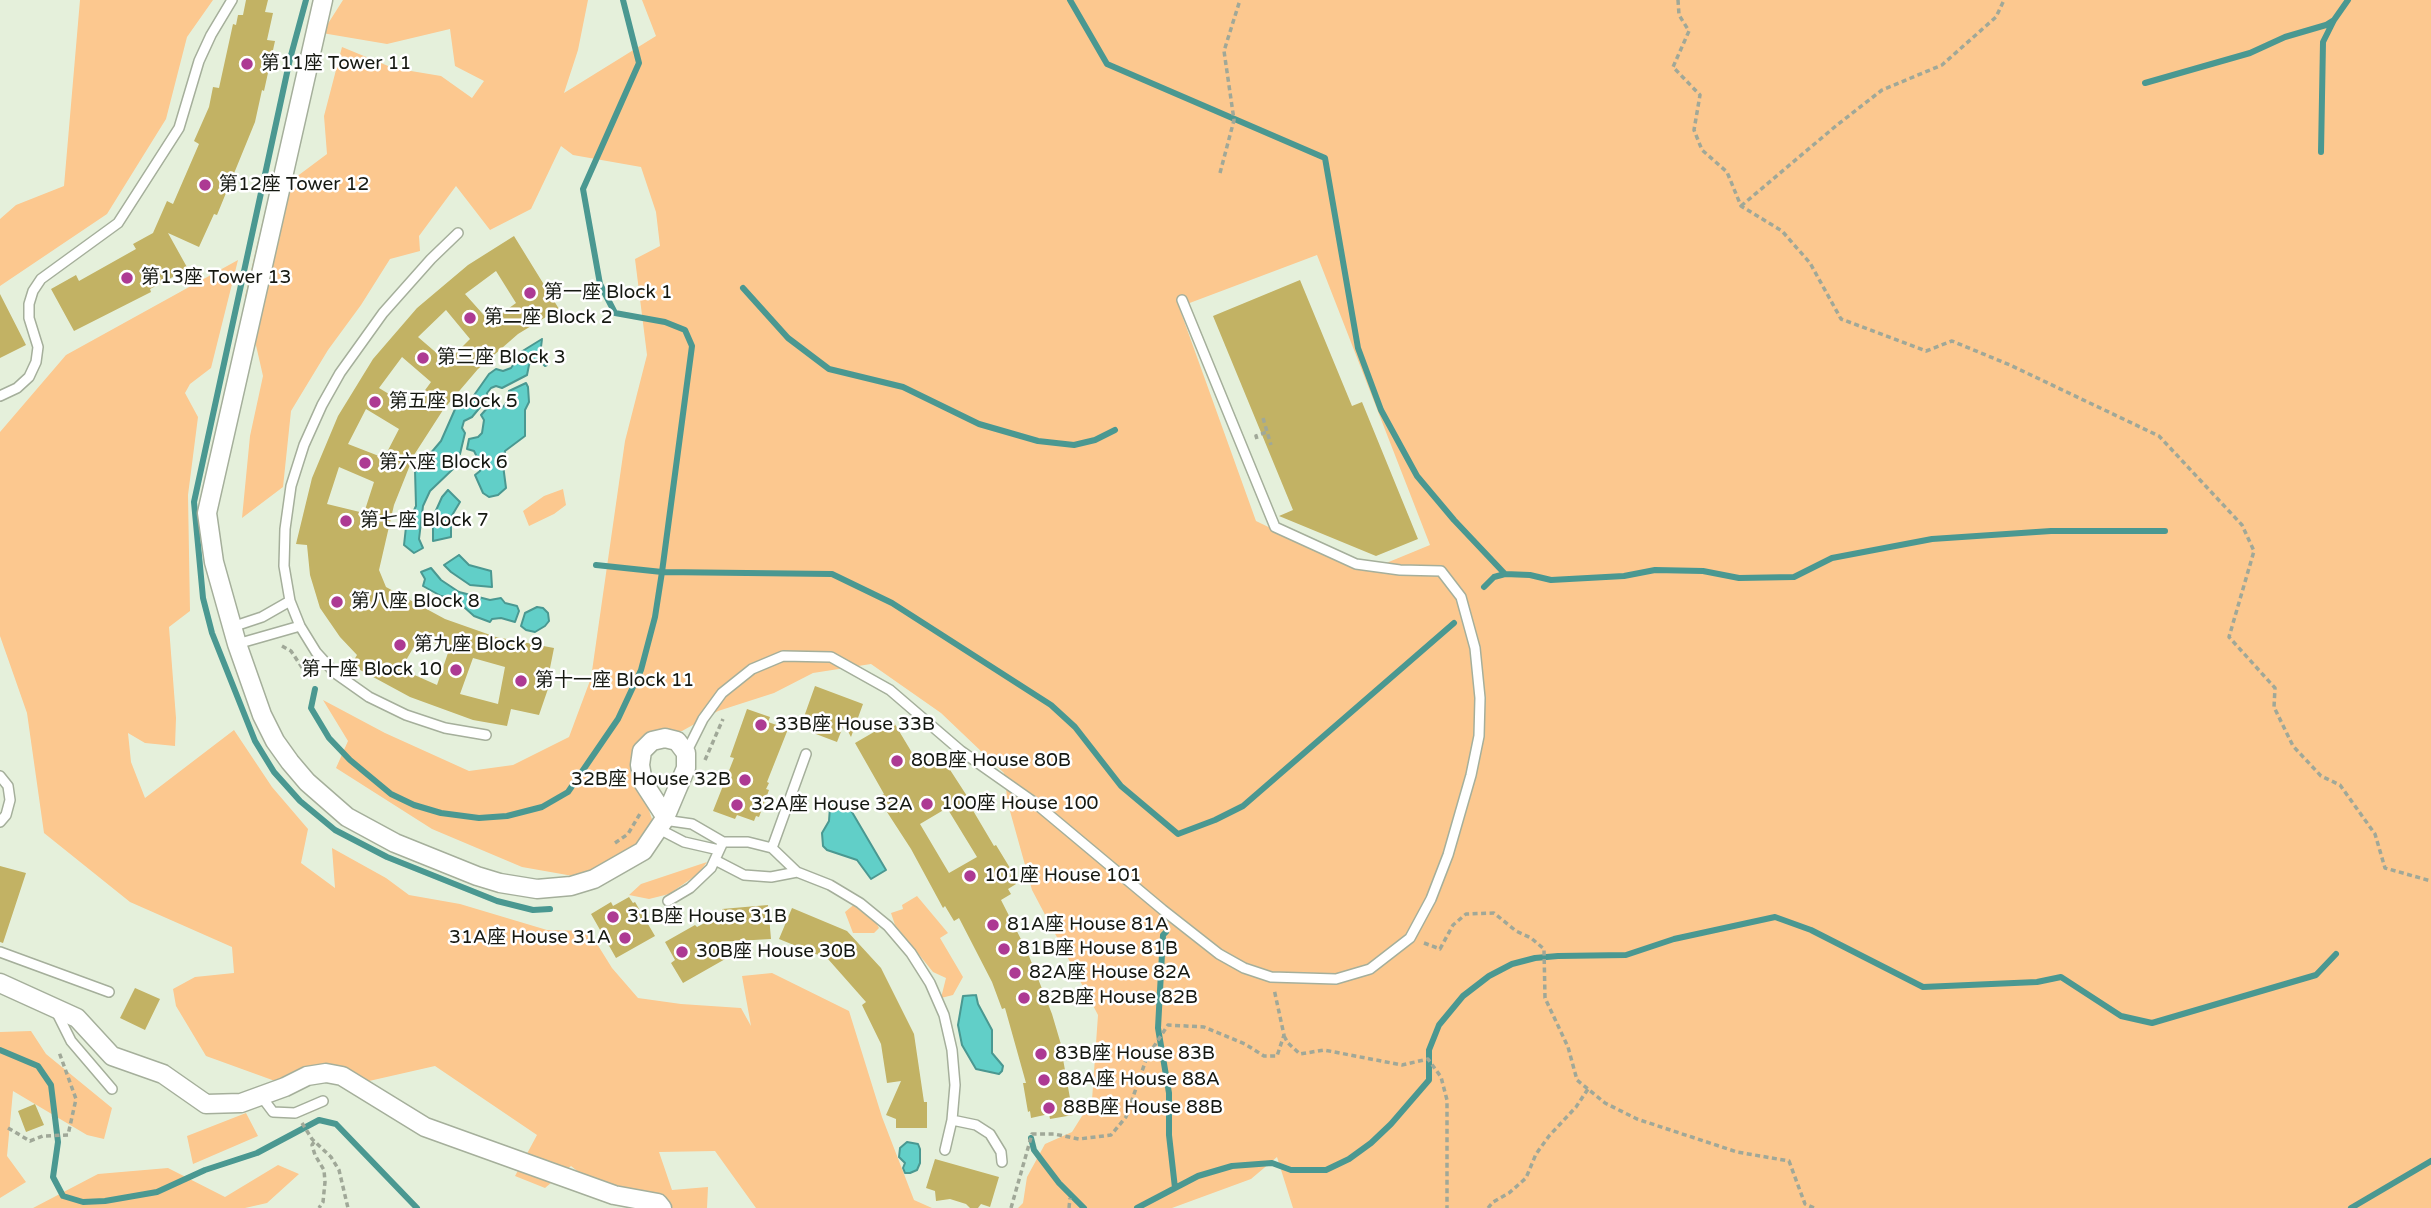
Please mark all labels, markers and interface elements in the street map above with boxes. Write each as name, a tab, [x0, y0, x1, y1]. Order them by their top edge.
place label: 第11座 Tower 11	[261, 53, 411, 75]
marker: 第11座 Tower 11	[239, 56, 255, 72]
place label: 第12座 Tower 12	[219, 174, 369, 196]
marker: 第12座 Tower 12	[197, 177, 213, 193]
place label: 第13座 Tower 13	[141, 267, 291, 289]
marker: 第13座 Tower 13	[119, 270, 135, 286]
place label: 第一座 Block 1	[544, 282, 673, 304]
marker: 第一座 Block 1	[522, 285, 538, 301]
place label: 第二座 Block 2	[484, 307, 613, 329]
marker: 第二座 Block 2	[462, 310, 478, 326]
place label: 第三座 Block 3	[437, 347, 566, 369]
marker: 第三座 Block 3	[415, 350, 431, 366]
place label: 第五座 Block 5	[389, 391, 518, 413]
marker: 第五座 Block 5	[367, 394, 383, 410]
place label: 第六座 Block 6	[379, 452, 508, 474]
marker: 第六座 Block 6	[357, 455, 373, 471]
place label: 第七座 Block 7	[360, 510, 489, 532]
marker: 第七座 Block 7	[338, 513, 354, 529]
place label: 第八座 Block 8	[351, 591, 480, 613]
marker: 第八座 Block 8	[329, 594, 345, 610]
place label: 第九座 Block 9	[414, 634, 543, 656]
marker: 第九座 Block 9	[392, 637, 408, 653]
place label: 第十座 Block 10	[301, 659, 442, 681]
marker: 第十座 Block 10	[448, 662, 464, 678]
place label: 第十一座 Block 11	[535, 670, 695, 692]
marker: 第十一座 Block 11	[513, 673, 529, 689]
place label: 33B座 House 33B	[775, 714, 935, 736]
marker: 33B座 House 33B	[753, 717, 769, 733]
place label: 80B座 House 80B	[911, 750, 1071, 772]
marker: 80B座 House 80B	[889, 753, 905, 769]
place label: 32B座 House 32B	[571, 769, 731, 791]
marker: 32B座 House 32B	[737, 772, 753, 788]
place label: 100座 House 100	[941, 793, 1099, 815]
place label: 32A座 House 32A	[751, 794, 913, 816]
marker: 100座 House 100	[919, 796, 935, 812]
marker: 32A座 House 32A	[729, 797, 745, 813]
place label: 101座 House 101	[984, 865, 1142, 887]
marker: 101座 House 101	[962, 868, 978, 884]
place label: 31B座 House 31B	[627, 906, 787, 928]
marker: 31B座 House 31B	[605, 909, 621, 925]
place label: 81A座 House 81A	[1007, 914, 1169, 936]
marker: 81A座 House 81A	[985, 917, 1001, 933]
place label: 31A座 House 31A	[449, 927, 611, 949]
marker: 31A座 House 31A	[617, 930, 633, 946]
place label: 81B座 House 81B	[1018, 938, 1178, 960]
place label: 30B座 House 30B	[696, 941, 856, 963]
marker: 81B座 House 81B	[996, 941, 1012, 957]
marker: 30B座 House 30B	[674, 944, 690, 960]
place label: 82A座 House 82A	[1029, 962, 1191, 984]
marker: 82A座 House 82A	[1007, 965, 1023, 981]
place label: 82B座 House 82B	[1038, 987, 1198, 1009]
marker: 82B座 House 82B	[1016, 990, 1032, 1006]
place label: 83B座 House 83B	[1055, 1043, 1215, 1065]
marker: 83B座 House 83B	[1033, 1046, 1049, 1062]
place label: 88A座 House 88A	[1058, 1069, 1220, 1091]
marker: 88A座 House 88A	[1036, 1072, 1052, 1088]
place label: 88B座 House 88B	[1063, 1097, 1223, 1119]
marker: 88B座 House 88B	[1041, 1100, 1057, 1116]

